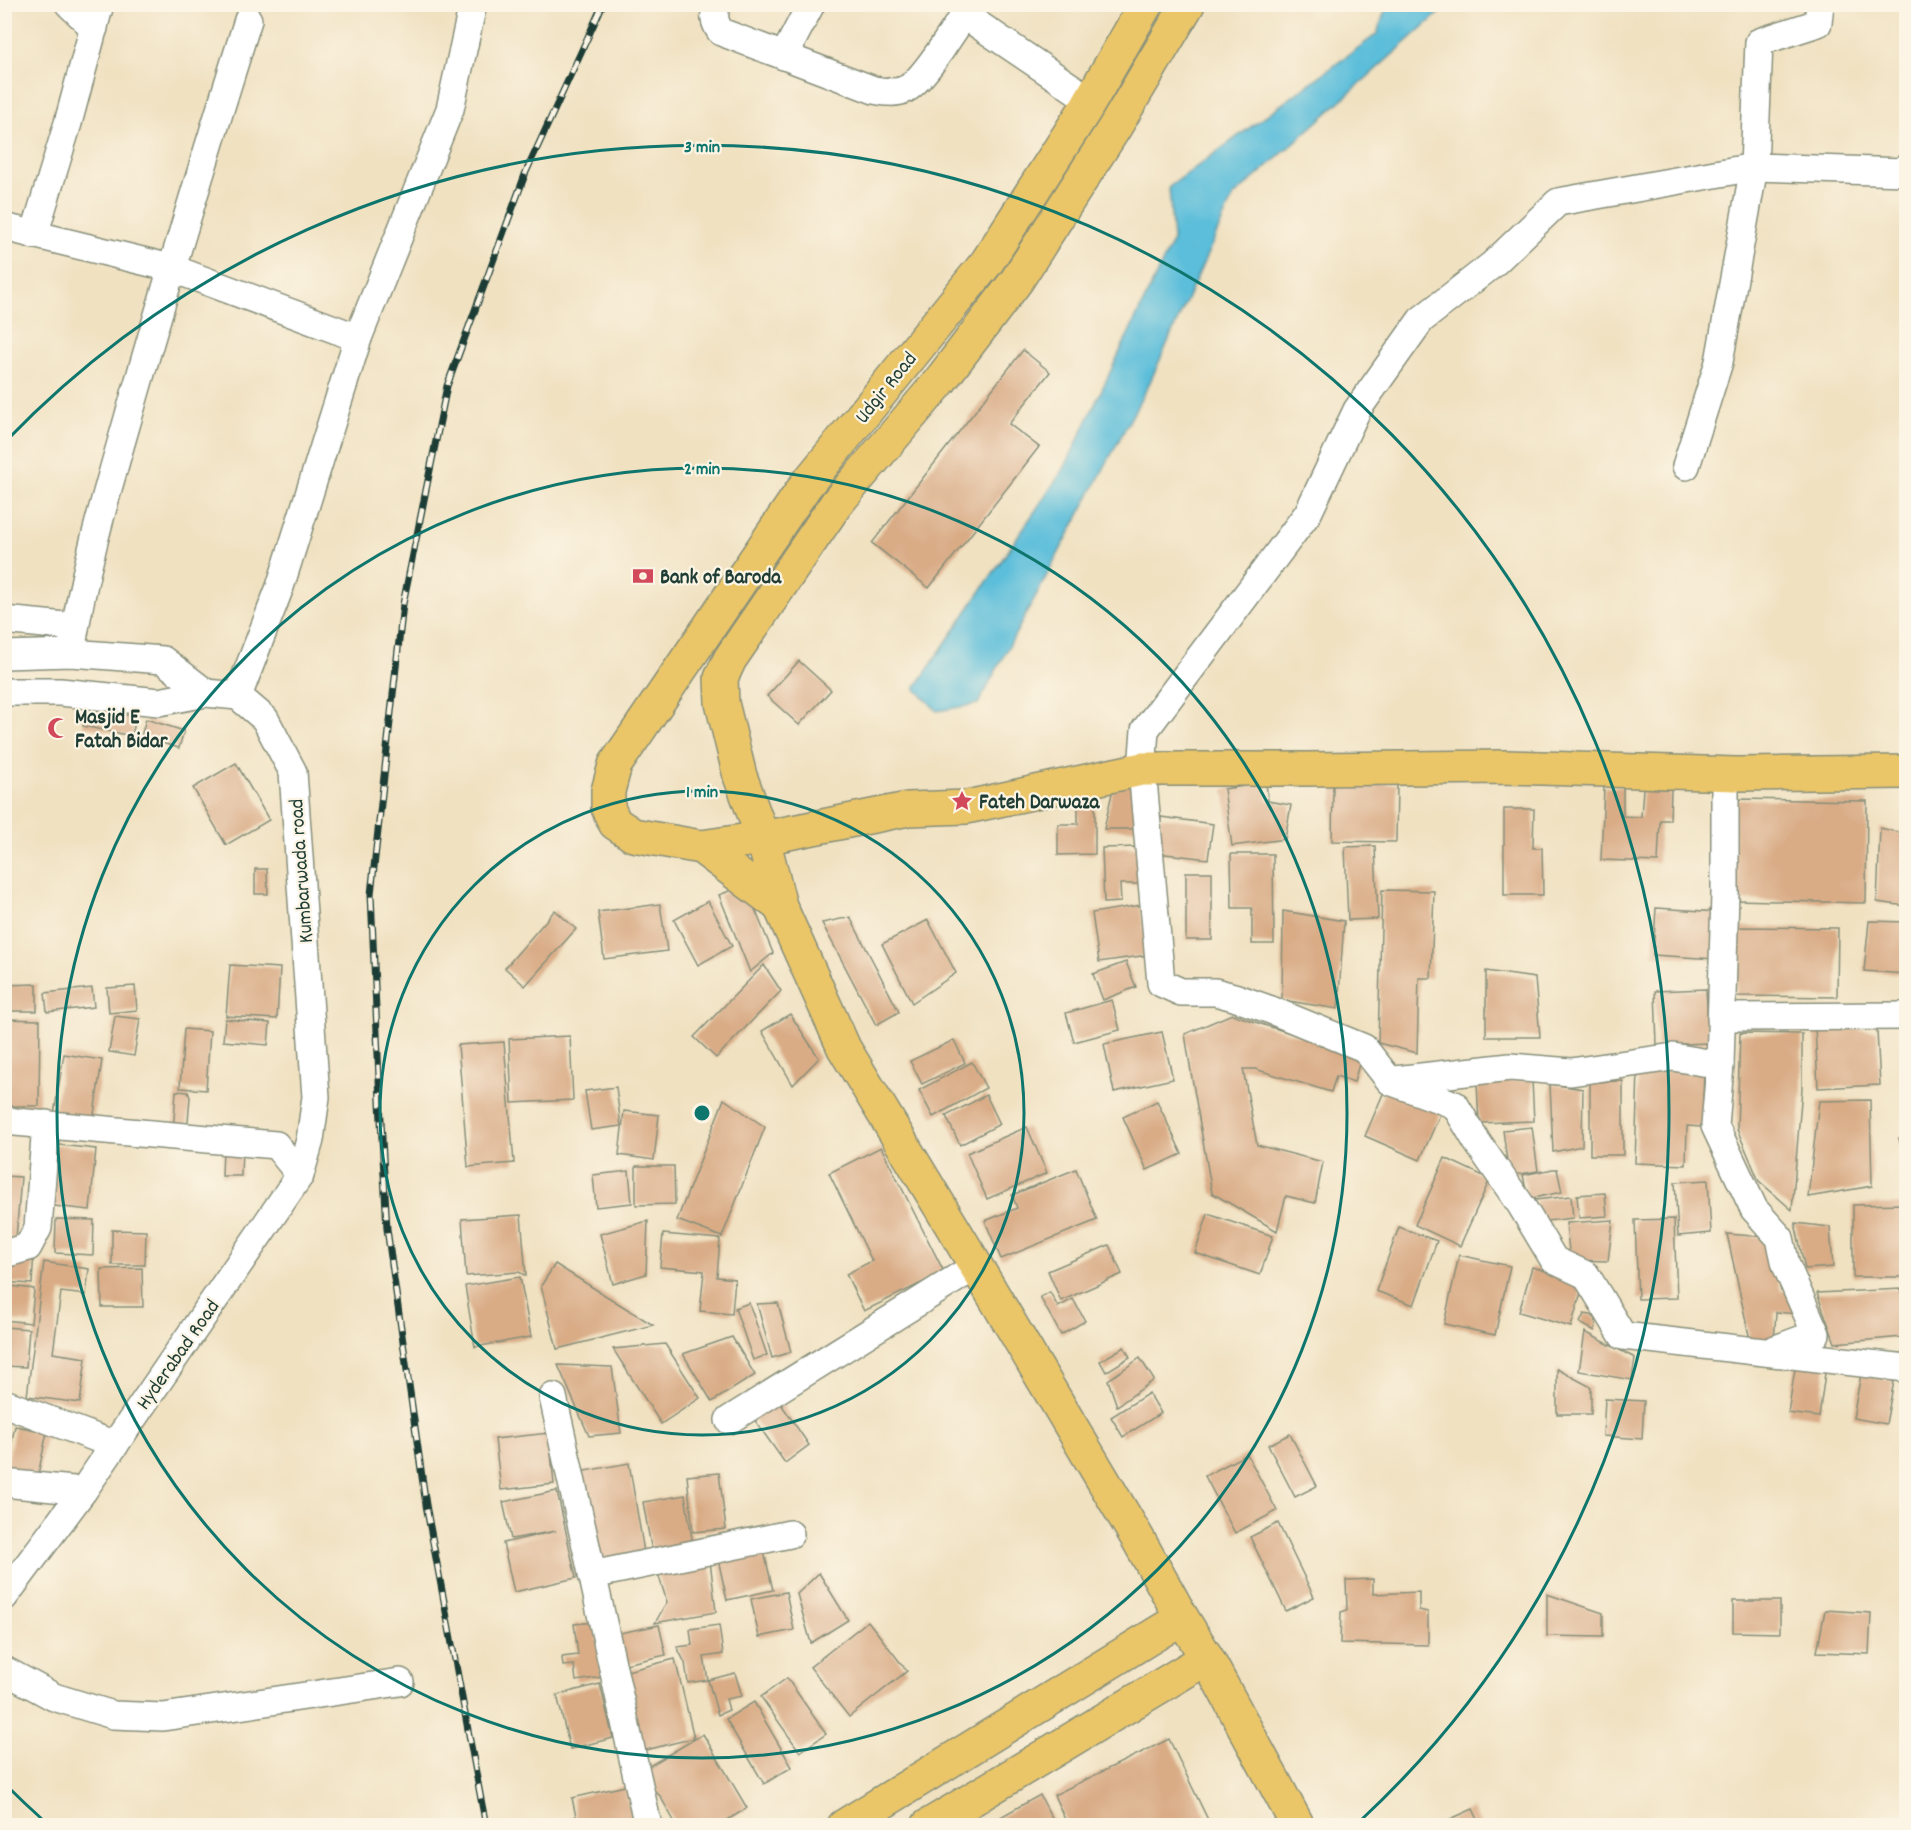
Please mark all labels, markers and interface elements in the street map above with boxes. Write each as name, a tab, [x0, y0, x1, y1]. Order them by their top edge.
text: 3 min	[684, 136, 720, 161]
street label: Udgir Road	[849, 346, 926, 431]
text: 2 min	[684, 458, 720, 483]
bank icon: Bank of Baroda	[631, 564, 655, 588]
place label: Bank of Baroda	[660, 564, 782, 594]
place label: Masjid E Fatah Bidar	[75, 704, 169, 758]
mosque icon: Masjid E Fatah Bidar	[46, 716, 70, 740]
text: 1 min	[686, 781, 718, 806]
place icon: Fateh Darwaza	[950, 789, 974, 813]
place label: Fateh Darwaza	[979, 789, 1100, 819]
street label: Kumbarwada road	[283, 798, 323, 944]
centre of rings	[692, 1103, 712, 1123]
street label: Hyderabad Road	[130, 1294, 229, 1417]

